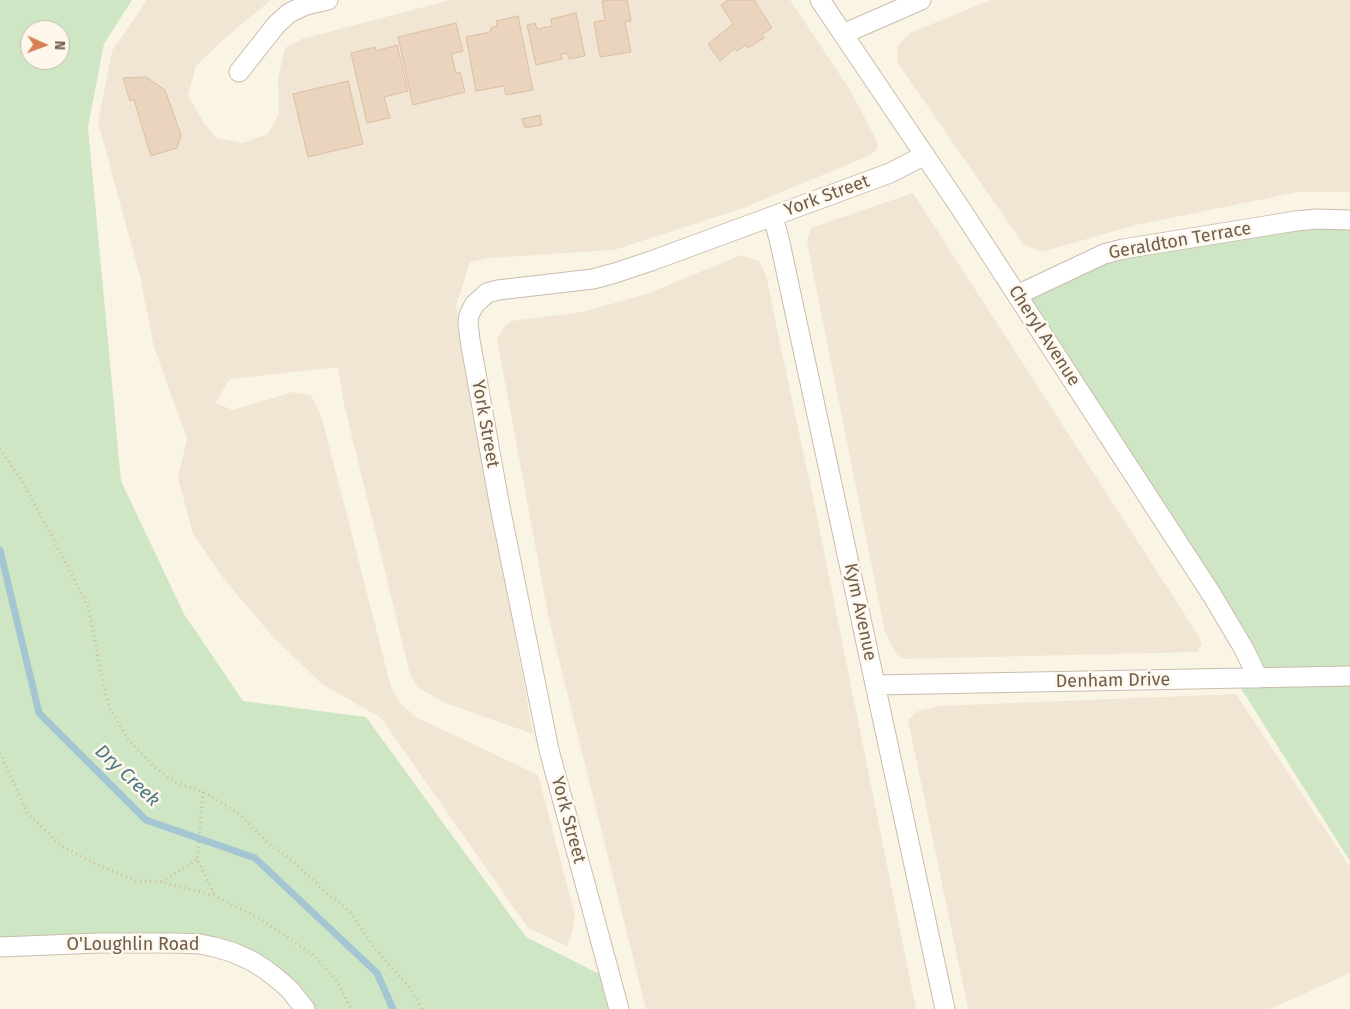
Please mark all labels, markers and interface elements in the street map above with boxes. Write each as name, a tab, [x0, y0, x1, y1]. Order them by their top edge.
north arrow	[20, 20, 70, 70]
text: N	[51, 41, 68, 50]
street label: York Street	[781, 171, 873, 221]
street label: Geraldton Terrace	[1107, 218, 1253, 264]
street label: Cheryl Avenue	[1003, 282, 1085, 390]
street label: York Street	[467, 378, 503, 470]
street label: Kym Avenue	[839, 561, 881, 663]
street label: Denham Drive	[1055, 669, 1171, 693]
water label: Dry Creek	[90, 740, 164, 812]
street label: York Street	[546, 774, 590, 866]
street label: O'Loughlin Road	[67, 934, 199, 956]

